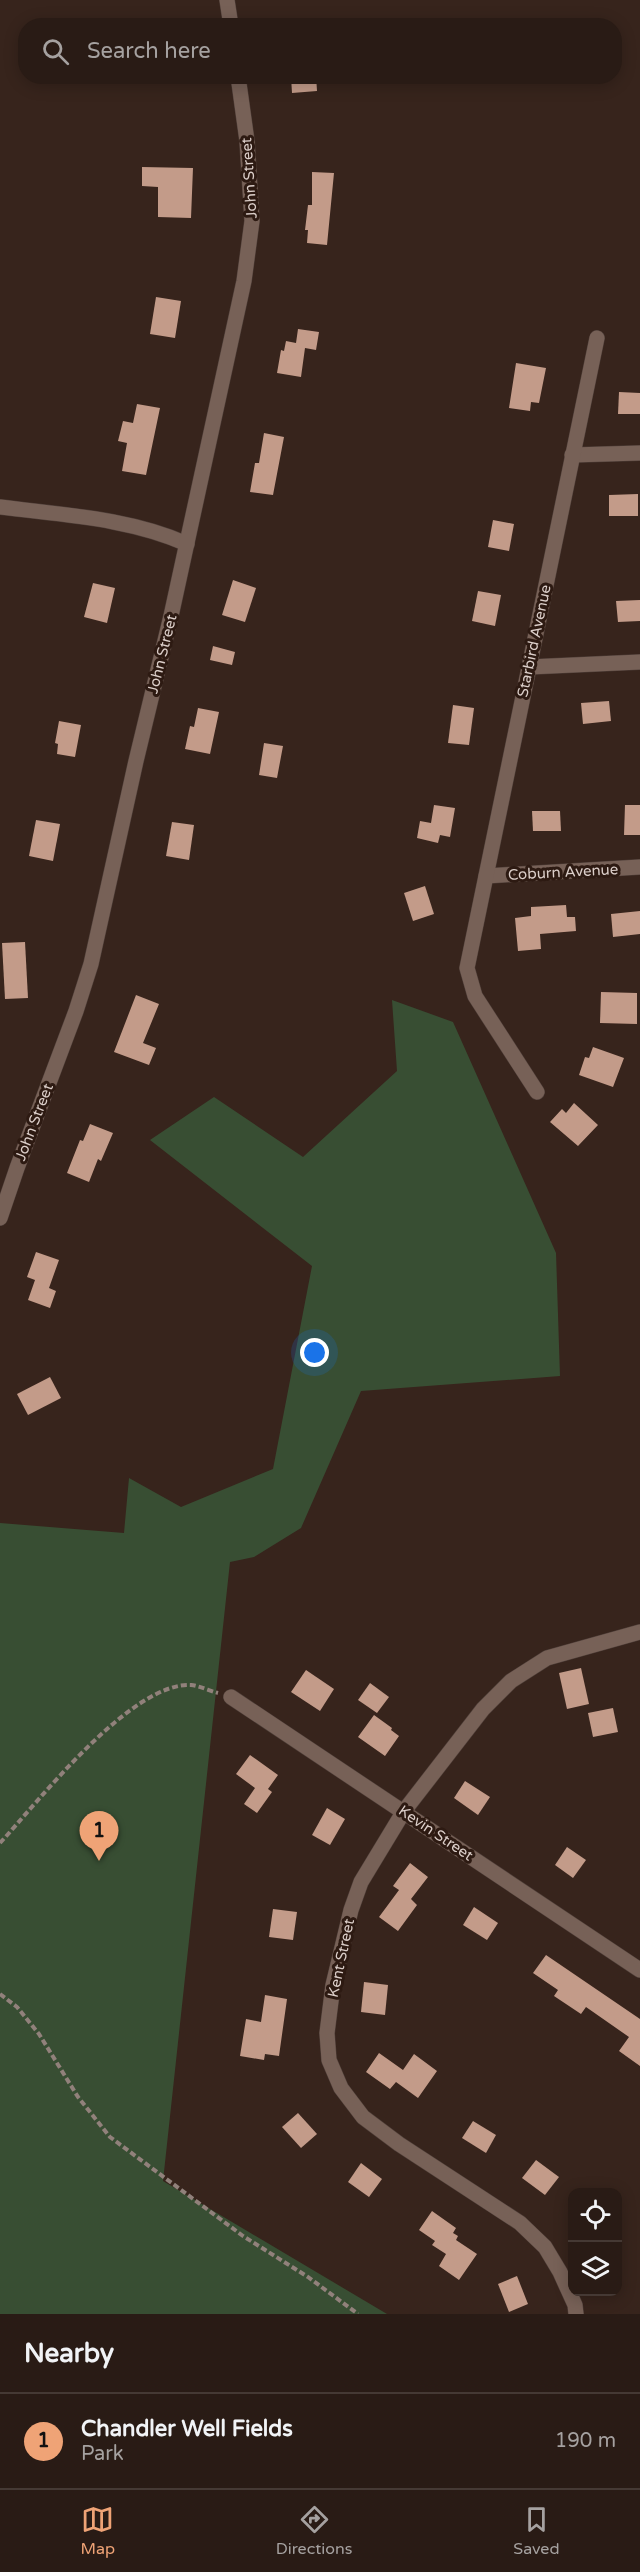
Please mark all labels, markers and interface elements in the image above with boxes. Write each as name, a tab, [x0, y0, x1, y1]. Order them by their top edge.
search box	[18, 18, 622, 84]
icon: search	[39, 35, 72, 68]
text: Search here	[87, 38, 211, 64]
street label: John Street	[237, 137, 261, 219]
street label: Starbird Avenue	[513, 583, 555, 699]
street label: John Street	[143, 612, 181, 696]
street label: Coburn Avenue	[507, 860, 619, 884]
street label: John Street	[11, 1081, 57, 1163]
your location	[300, 1338, 329, 1367]
street label: Kevin Street	[395, 1801, 477, 1865]
pin: 1	[80, 1812, 118, 1861]
street label: Kent Street	[324, 1917, 358, 1999]
map controls	[568, 2188, 622, 2296]
button: locate	[568, 2188, 622, 2242]
button: layers	[568, 2242, 622, 2296]
text: Nearby	[24, 2338, 114, 2369]
text: Chandler Well Fields	[81, 2416, 293, 2442]
text: 1	[37, 2429, 50, 2453]
text: 190 m	[555, 2429, 616, 2453]
text: Park	[81, 2442, 124, 2466]
tab: Map	[80, 2503, 115, 2559]
tab: Directions	[276, 2503, 352, 2559]
tab: Saved	[513, 2503, 560, 2559]

